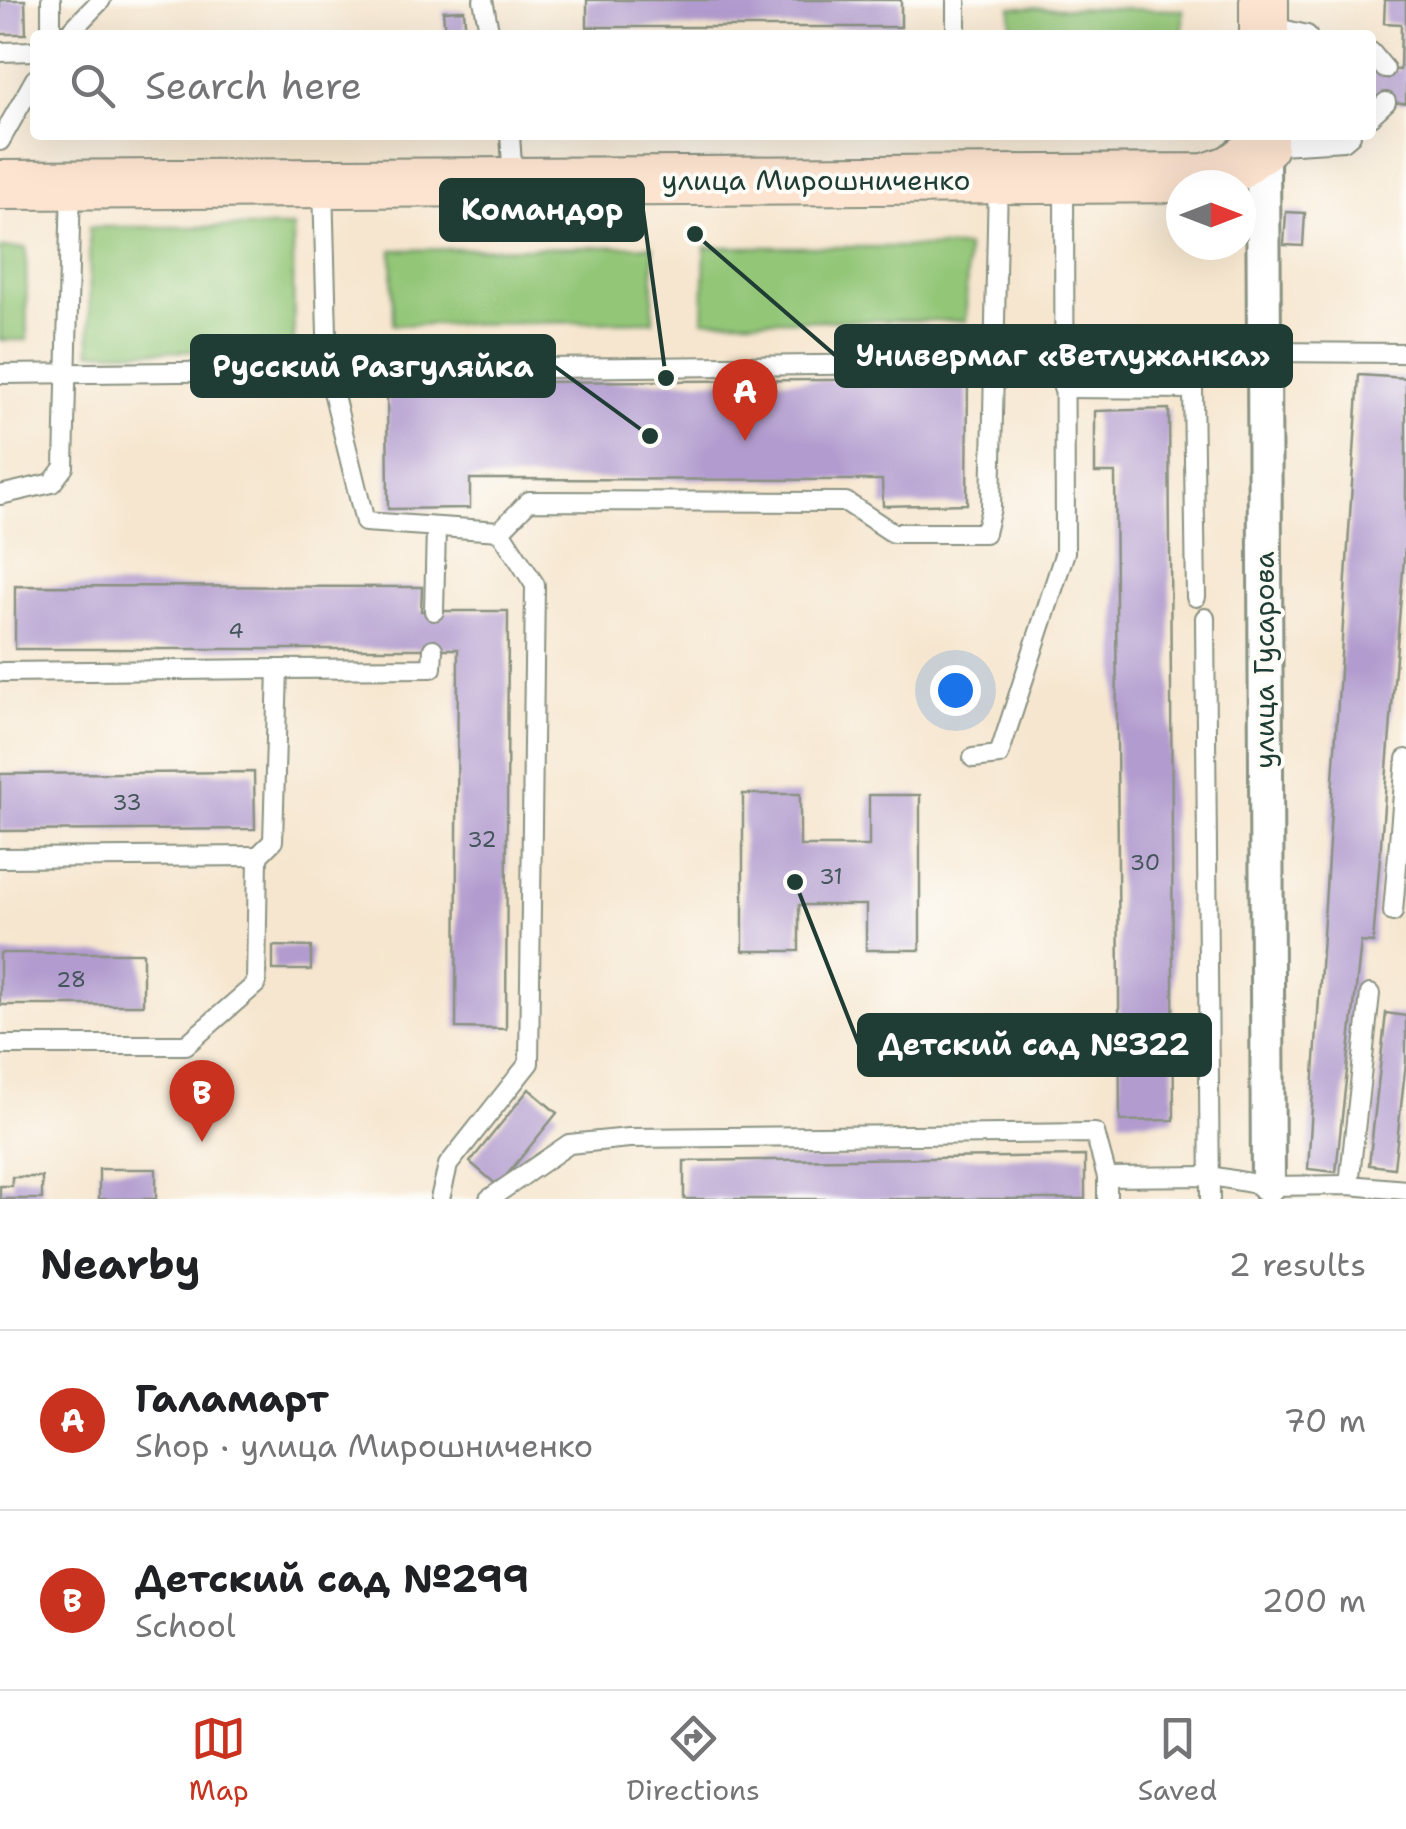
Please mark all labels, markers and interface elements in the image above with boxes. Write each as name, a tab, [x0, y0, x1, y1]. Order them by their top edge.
search box	[30, 30, 1376, 140]
icon: search	[65, 58, 120, 113]
text: Search here	[145, 60, 362, 111]
street label: улица Мирошниченко	[662, 161, 970, 199]
north arrow	[1166, 170, 1256, 260]
callout: Командор	[441, 180, 643, 240]
text: Командор	[461, 189, 623, 230]
callout: Универмаг «Ветлужанка»	[836, 326, 1291, 386]
text: Универмаг «Ветлужанка»	[856, 335, 1270, 376]
callout: Русский Разгуляйка	[192, 336, 554, 396]
text: Русский Разгуляйка	[212, 346, 534, 387]
pin: A	[712, 358, 778, 441]
street label: улица Гусарова	[1245, 551, 1283, 769]
house number: 4	[228, 616, 244, 645]
your location	[930, 665, 981, 716]
house number: 33	[112, 788, 142, 817]
house number: 32	[467, 825, 497, 854]
house number: 30	[1130, 848, 1160, 877]
house number: 31	[819, 862, 843, 891]
house number: 28	[56, 965, 86, 994]
callout: Детский сад №322	[859, 1015, 1210, 1075]
text: Детский сад №322	[878, 1024, 1190, 1065]
pin: B	[170, 1060, 234, 1142]
text: Nearby	[40, 1236, 200, 1292]
text: 2 results	[1229, 1243, 1366, 1286]
text: Галамарт	[135, 1373, 329, 1424]
text: A	[60, 1399, 85, 1442]
text: 70 m	[1283, 1399, 1366, 1442]
text: Shop · улица Мирошниченко	[135, 1424, 593, 1467]
text: Детский сад №299	[135, 1553, 529, 1604]
text: B	[63, 1579, 82, 1622]
text: 200 m	[1262, 1579, 1366, 1622]
text: School	[135, 1604, 236, 1647]
tab: Map	[189, 1711, 249, 1809]
tab: Directions	[626, 1711, 760, 1809]
tab: Saved	[1138, 1711, 1217, 1809]

